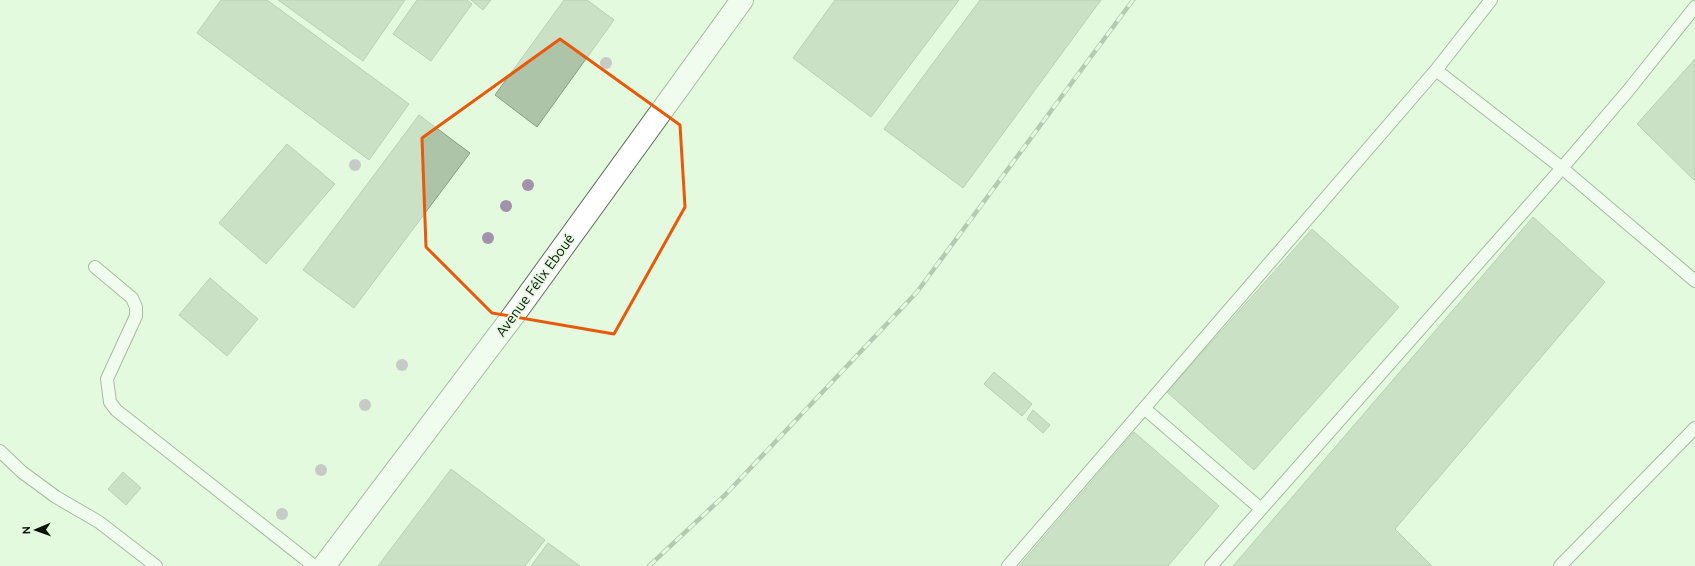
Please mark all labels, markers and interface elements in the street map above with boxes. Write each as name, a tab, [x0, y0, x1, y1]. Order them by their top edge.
street label: Avenue Félix Eboué	[492, 231, 578, 339]
north arrow	[16, 510, 56, 550]
text: N	[20, 526, 32, 535]

